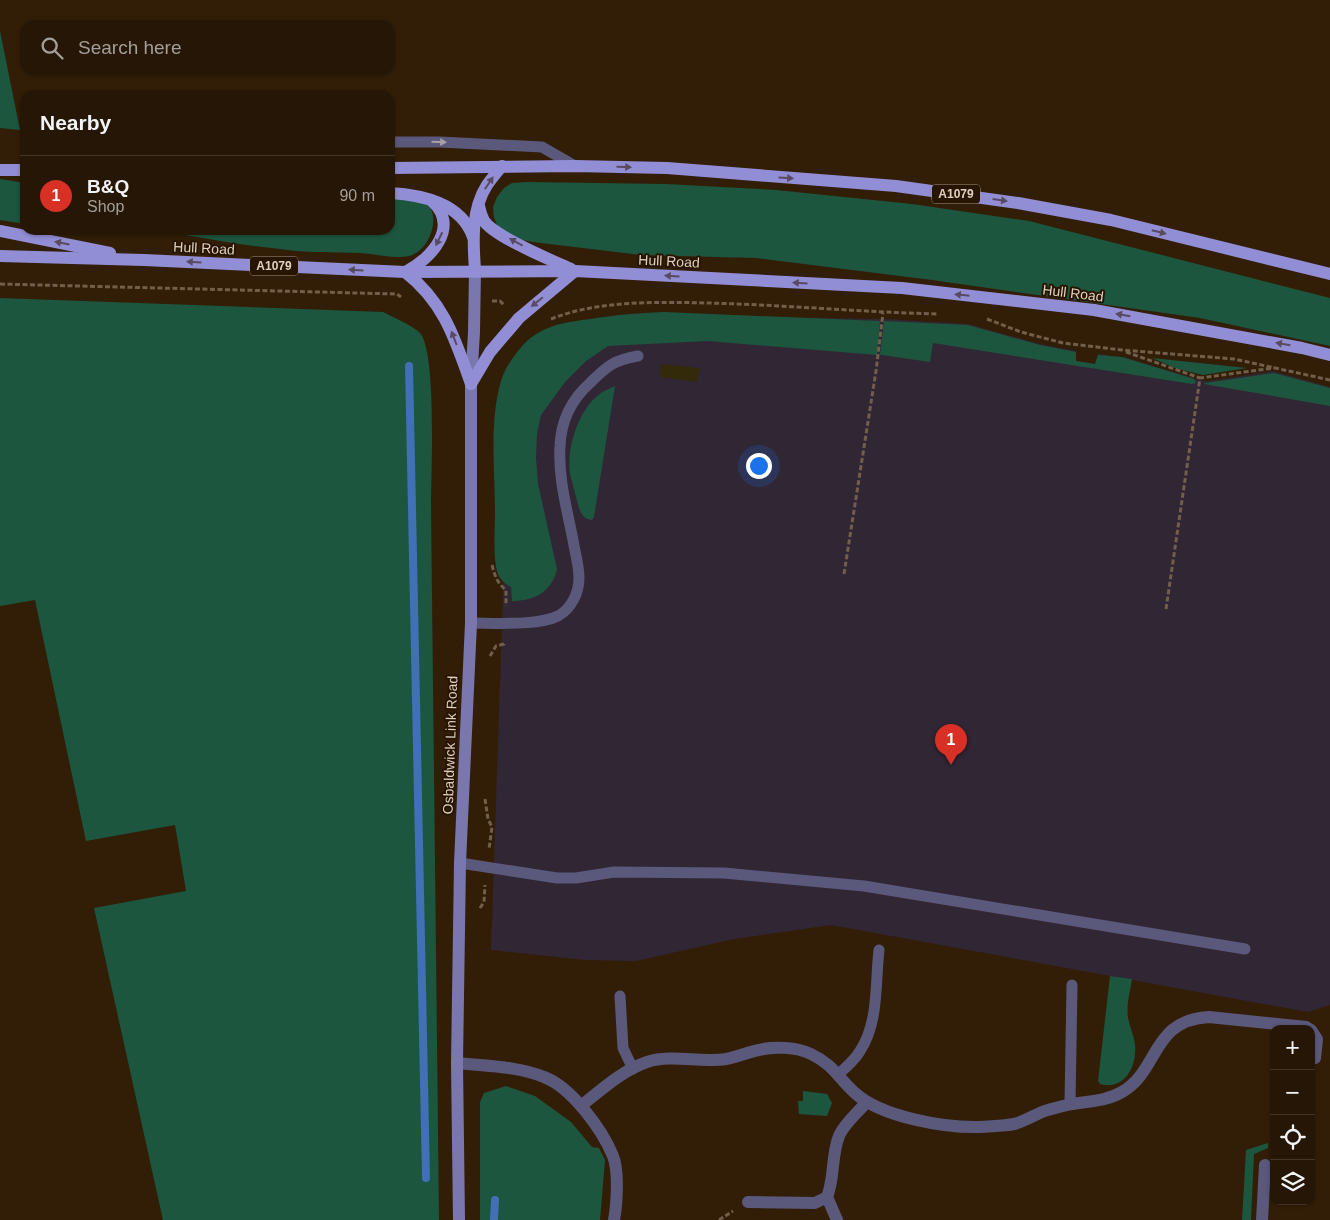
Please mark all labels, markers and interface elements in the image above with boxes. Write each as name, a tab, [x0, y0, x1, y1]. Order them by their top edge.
search box	[20, 20, 395, 75]
icon: search	[38, 34, 66, 62]
text: Search here	[78, 37, 182, 58]
text: Nearby	[40, 111, 111, 134]
one-way arrow	[431, 138, 447, 146]
one-way arrow	[616, 164, 632, 172]
one-way arrow	[779, 174, 795, 182]
text: B&Q	[87, 176, 129, 197]
one-way arrow	[484, 177, 494, 190]
road number: A1079	[932, 184, 980, 203]
text: 1	[52, 187, 60, 204]
text: 90 m	[339, 187, 375, 204]
one-way arrow	[992, 196, 1008, 204]
text: Shop	[87, 198, 124, 215]
one-way arrow	[1152, 228, 1167, 236]
one-way arrow	[435, 232, 443, 246]
street label: Hull Road	[173, 238, 235, 258]
one-way arrow	[509, 238, 522, 247]
one-way arrow	[53, 239, 69, 247]
street label: Hull Road	[638, 251, 700, 271]
road number: A1079	[250, 256, 298, 276]
one-way arrow	[186, 258, 202, 266]
one-way arrow	[348, 265, 364, 273]
one-way arrow	[663, 271, 679, 279]
one-way arrow	[791, 278, 807, 286]
street label: Hull Road	[1042, 281, 1104, 305]
one-way arrow	[953, 291, 969, 299]
one-way arrow	[531, 296, 544, 307]
one-way arrow	[1114, 311, 1130, 319]
one-way arrow	[450, 330, 458, 345]
one-way arrow	[1274, 340, 1290, 348]
your location	[746, 453, 772, 479]
street label: Osbaldwick Link Road	[440, 676, 460, 814]
pin: 1	[935, 724, 967, 765]
map controls	[1270, 1025, 1315, 1205]
button: +	[1270, 1025, 1315, 1070]
button: −	[1270, 1070, 1315, 1115]
button: locate	[1270, 1115, 1315, 1160]
button: layers	[1270, 1160, 1315, 1205]

